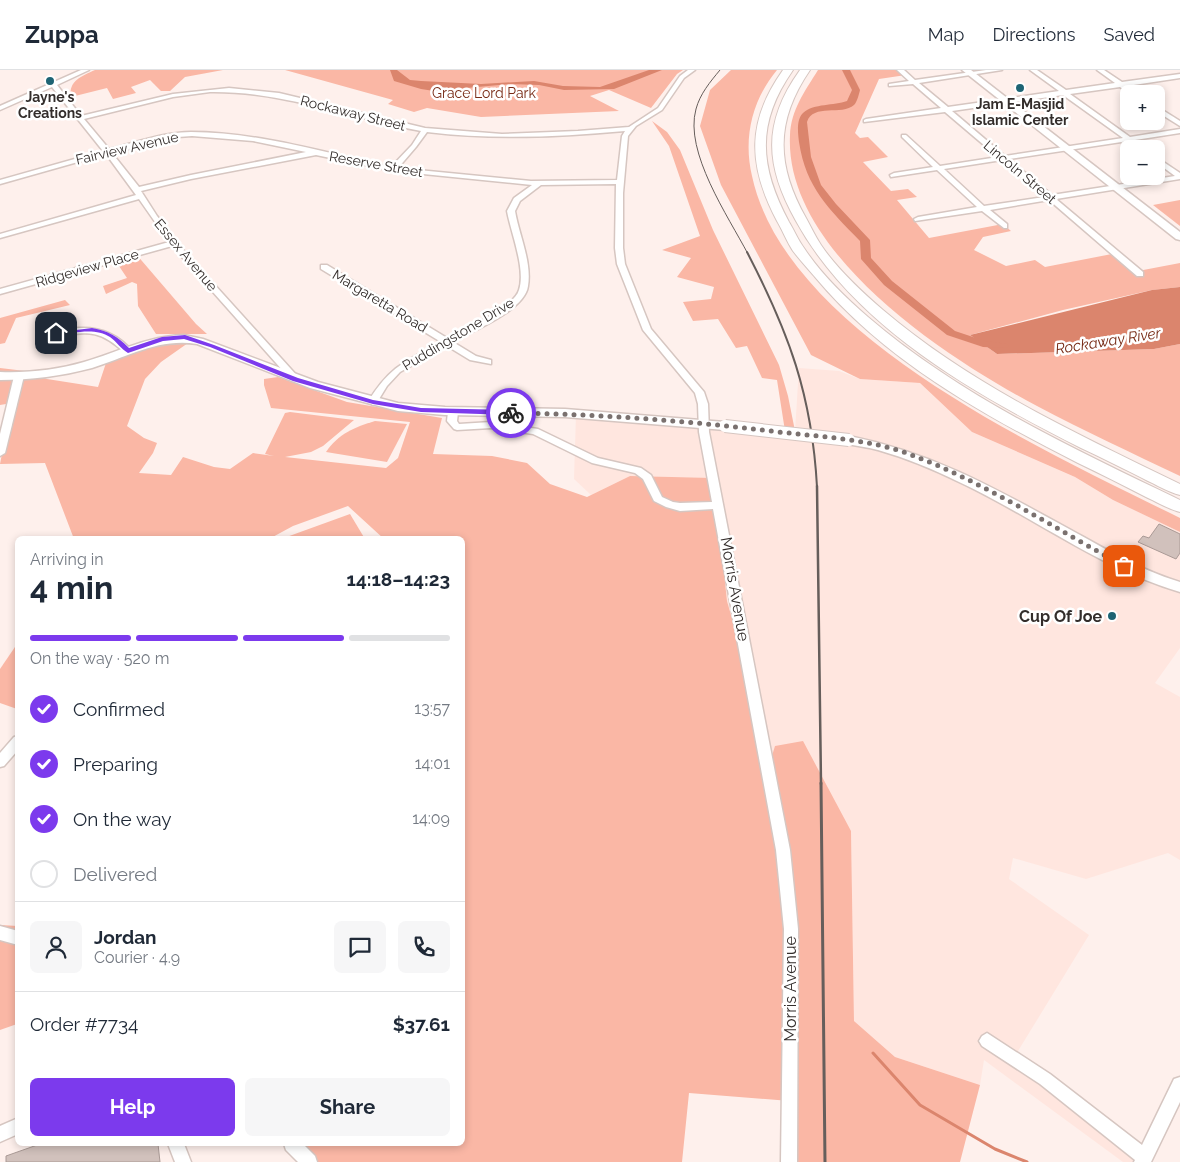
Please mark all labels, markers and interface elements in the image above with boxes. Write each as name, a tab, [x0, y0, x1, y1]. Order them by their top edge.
text: Zuppa	[25, 20, 99, 49]
text: Map	[928, 24, 964, 45]
text: Directions	[992, 24, 1076, 45]
text: Saved	[1104, 24, 1155, 45]
marker: Jayne's Creations	[44, 75, 56, 87]
marker: Jam E-Masjid Islamic Center	[1014, 82, 1026, 94]
park label: Grace Lord Park	[432, 85, 537, 101]
map controls	[1120, 85, 1165, 185]
button: +	[1120, 85, 1165, 130]
place label: Jayne's Creations	[18, 89, 82, 121]
street label: Rockaway Street	[299, 92, 408, 134]
place label: Jam E-Masjid Islamic Center	[972, 96, 1069, 128]
street label: Fairview Avenue	[74, 128, 180, 168]
street label: Lincoln Street	[981, 137, 1060, 207]
button: −	[1120, 140, 1165, 185]
street label: Reserve Street	[328, 148, 424, 180]
street label: Essex Avenue	[151, 216, 221, 294]
street label: Ridgeview Place	[34, 246, 140, 290]
street label: Margaretta Road	[330, 266, 430, 336]
street label: Puddingstone Drive	[399, 294, 517, 374]
pin	[35, 312, 77, 354]
icon: home	[42, 319, 70, 347]
water label: Rockaway River	[1054, 324, 1163, 358]
courier	[486, 388, 536, 438]
icon: bike	[497, 399, 525, 427]
street label: Morris Avenue	[716, 535, 754, 643]
pin	[1103, 545, 1145, 587]
text: Arriving in	[30, 550, 104, 569]
icon: bag	[1110, 552, 1138, 580]
text: 14:18–14:23	[347, 568, 450, 590]
text: 4 min	[30, 569, 113, 606]
place label: Cup Of Joe	[1019, 607, 1102, 626]
marker: Cup Of Joe	[1106, 610, 1118, 622]
text: On the way · 520 m	[30, 649, 169, 668]
icon: check	[30, 695, 58, 723]
text: Confirmed	[73, 698, 165, 720]
text: 13:57	[414, 699, 450, 718]
icon: check	[30, 750, 58, 778]
text: Preparing	[73, 753, 158, 775]
text: 14:01	[415, 754, 450, 773]
icon: check	[30, 805, 58, 833]
text: On the way	[73, 808, 172, 830]
text: 14:09	[412, 809, 450, 828]
text: Delivered	[73, 863, 157, 885]
button: person	[30, 921, 82, 973]
button: chat	[334, 921, 386, 973]
button: phone	[398, 921, 450, 973]
text: Jordan	[94, 926, 157, 948]
street label: Morris Avenue	[781, 936, 800, 1042]
text: Courier · 4.9	[94, 948, 180, 967]
text: Order #7734	[30, 1013, 138, 1035]
text: $37.61	[393, 1013, 450, 1035]
button: Help	[30, 1078, 235, 1136]
button: Share	[245, 1078, 450, 1136]

